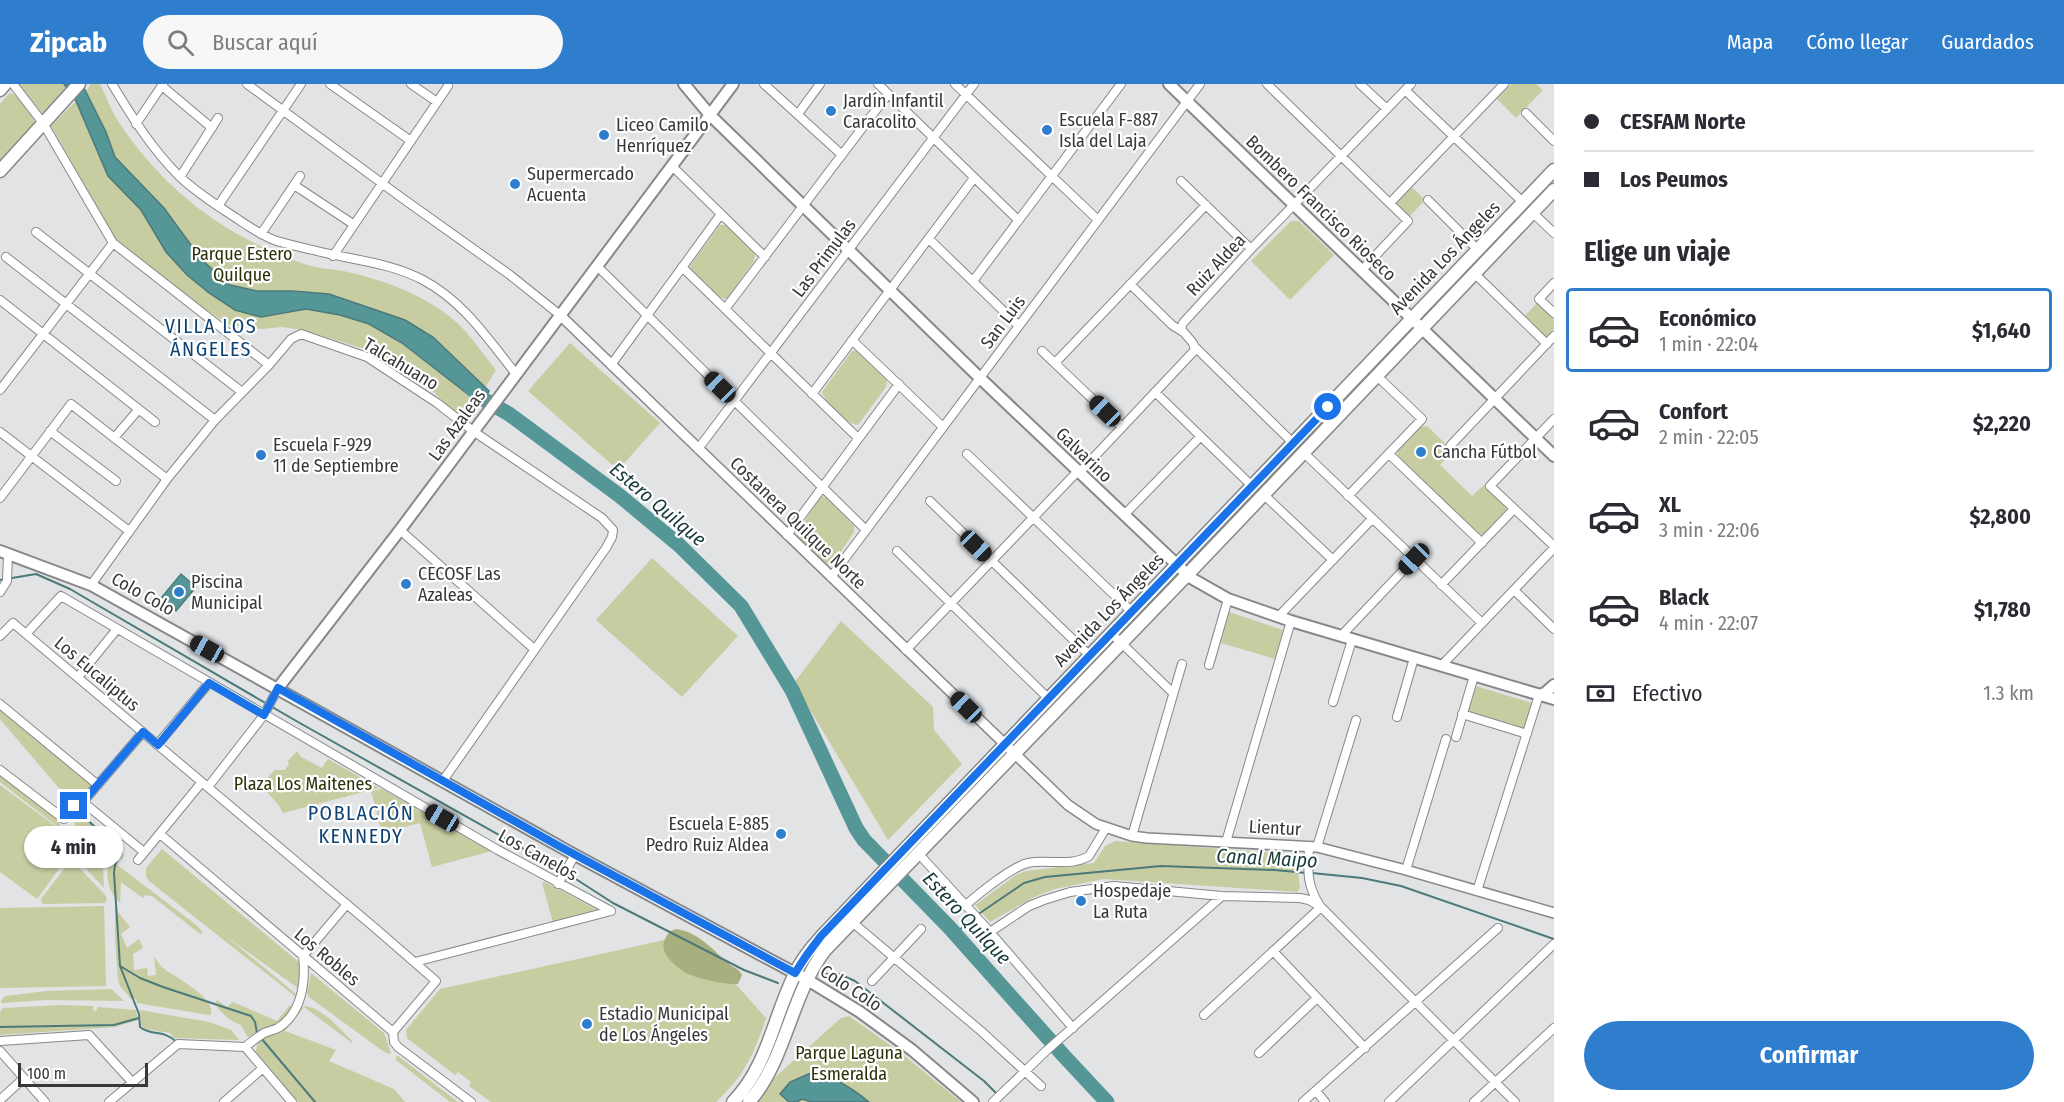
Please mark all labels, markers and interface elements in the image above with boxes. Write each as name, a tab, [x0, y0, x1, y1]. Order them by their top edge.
search box	[143, 15, 563, 69]
text: Zipcab	[30, 26, 107, 59]
icon: search	[164, 26, 197, 59]
text: Buscar aquí	[212, 29, 318, 56]
text: Mapa	[1727, 29, 1773, 55]
text: Cómo llegar	[1806, 29, 1908, 55]
text: Guardados	[1941, 29, 2034, 55]
place label: Jardín Infantil Caracolito	[843, 90, 944, 133]
marker: Jardín Infantil Caracolito	[824, 104, 838, 118]
text: CESFAM Norte	[1620, 108, 1746, 135]
place label: Escuela F-887 Isla del Laja	[1059, 109, 1158, 152]
place label: Liceo Camilo Henríquez	[616, 114, 709, 157]
marker: Escuela F-887 Isla del Laja	[1040, 123, 1054, 137]
marker: Liceo Camilo Henríquez	[597, 128, 611, 142]
street label: Bombero Francisco Rioseco	[1241, 130, 1401, 286]
place label: Supermercado Acuenta	[527, 163, 634, 206]
text: Los Peumos	[1620, 166, 1728, 193]
marker: Supermercado Acuenta	[508, 177, 522, 191]
street label: Avenida Los Ángeles	[1385, 196, 1505, 319]
street label: Las Primulas	[787, 214, 861, 302]
street label: Ruiz Aldea	[1182, 229, 1250, 300]
text: Elige un viaje	[1584, 236, 1730, 268]
park label: Parque Estero Quilque	[191, 243, 293, 286]
street label: San Luis	[976, 291, 1030, 353]
icon: car	[1587, 303, 1641, 357]
text: Económico	[1659, 305, 1757, 332]
district label: VILLA LOS ÁNGELES	[165, 314, 257, 361]
text: $1,640	[1972, 317, 2031, 344]
text: 1 min · 22:04	[1659, 332, 1758, 356]
street label: Talcahuano	[359, 333, 443, 395]
car	[701, 368, 739, 406]
street label: Las Azaleas	[424, 385, 491, 465]
car	[1086, 392, 1124, 430]
route start	[1314, 393, 1341, 420]
icon: car	[1587, 396, 1641, 450]
text: Confort	[1659, 398, 1728, 425]
text: $2,220	[1973, 410, 2031, 437]
street label: Galvarino	[1051, 423, 1117, 487]
text: 2 min · 22:05	[1659, 425, 1759, 449]
place label: Escuela F-929 11 de Septiembre	[273, 434, 399, 477]
place label: Cancha Fútbol	[1433, 441, 1537, 463]
marker: Cancha Fútbol	[1414, 445, 1428, 459]
marker: Escuela F-929 11 de Septiembre	[254, 448, 268, 462]
street label: Costanera Quilque Norte	[725, 452, 871, 594]
water label: Estero Quilque	[605, 457, 711, 551]
icon: car	[1587, 489, 1641, 543]
text: XL	[1659, 491, 1681, 518]
text: $2,800	[1969, 503, 2031, 530]
text: 3 min · 22:06	[1659, 518, 1760, 542]
car	[957, 527, 995, 565]
car	[1395, 540, 1433, 578]
street label: Avenida Los Ángeles	[1049, 548, 1169, 671]
place label: CECOSF Las Azaleas	[418, 563, 501, 606]
street label: Colo Colo	[107, 568, 179, 620]
place label: Piscina Municipal	[191, 571, 263, 614]
marker: CECOSF Las Azaleas	[399, 577, 413, 591]
icon: car	[1587, 582, 1641, 636]
text: Black	[1659, 584, 1709, 611]
marker: Piscina Municipal	[172, 585, 186, 599]
text: $1,780	[1974, 596, 2031, 623]
text: 4 min · 22:07	[1659, 611, 1758, 635]
street label: Los Eucaliptus	[50, 632, 144, 716]
car	[187, 632, 227, 666]
icon: cash	[1584, 677, 1617, 710]
text: Efectivo	[1632, 680, 1703, 707]
text: 1.3 km	[1983, 681, 2034, 705]
car	[947, 688, 985, 726]
park label: Plaza Los Maitenes	[234, 773, 372, 795]
route end	[60, 792, 87, 819]
district label: POBLACIÓN KENNEDY	[308, 801, 414, 848]
car	[422, 801, 462, 835]
place label: Escuela E-885 Pedro Ruiz Aldea	[646, 813, 769, 856]
street label: Lientur	[1248, 816, 1302, 840]
street label: Los Canelos	[495, 824, 582, 886]
callout: 4 min	[25, 827, 124, 869]
marker: Escuela E-885 Pedro Ruiz Aldea	[774, 827, 788, 841]
text: 4 min	[51, 835, 96, 859]
water label: Canal Maipo	[1216, 843, 1318, 873]
water label: Estero Quilque	[918, 867, 1016, 970]
place label: Hospedaje La Ruta	[1093, 880, 1171, 923]
marker: Hospedaje La Ruta	[1074, 894, 1088, 908]
street label: Los Robles	[290, 923, 364, 991]
street label: Colo Colo	[816, 960, 886, 1016]
place label: Estadio Municipal de Los Ángeles	[599, 1003, 729, 1046]
marker: Estadio Municipal de Los Ángeles	[580, 1017, 594, 1031]
button: Confirmar	[1584, 1021, 2034, 1090]
park label: Parque Laguna Esmeralda	[795, 1042, 903, 1085]
scale bar	[18, 1060, 148, 1088]
text: 100 m	[27, 1064, 66, 1083]

